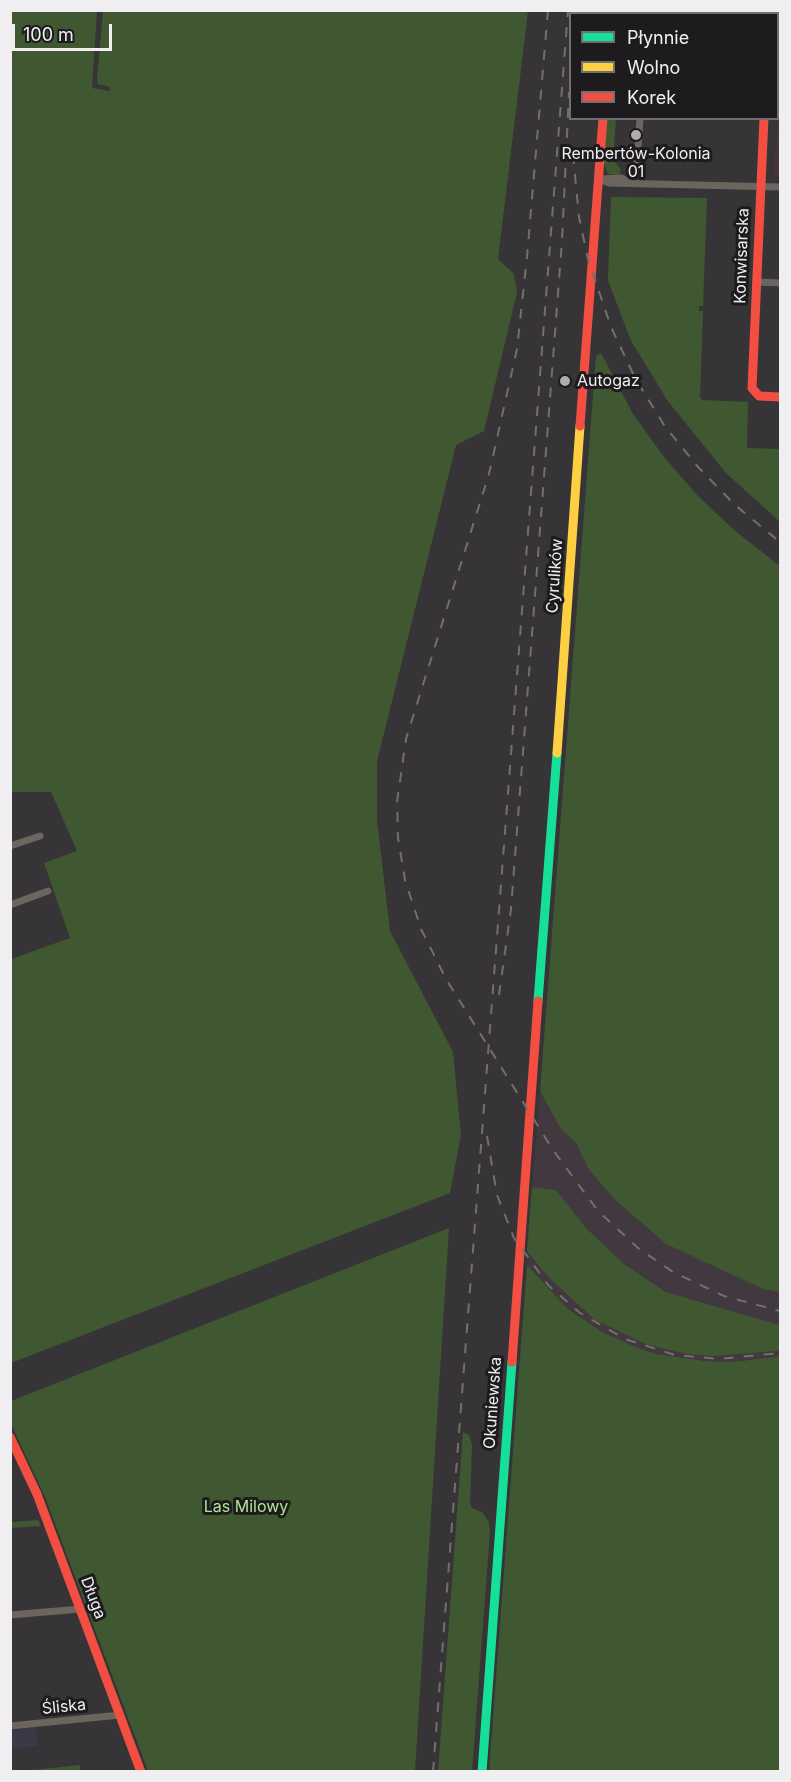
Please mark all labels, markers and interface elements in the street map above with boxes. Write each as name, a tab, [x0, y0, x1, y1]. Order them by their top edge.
scale bar	[15, 12, 116, 50]
legend	[569, 12, 779, 120]
text: 100 m	[23, 24, 74, 45]
text: Płynnie	[627, 27, 689, 48]
text: Wolno	[627, 57, 680, 78]
text: Korek	[627, 87, 676, 108]
marker: Rembertów-Kolonia 01	[629, 128, 643, 142]
place label: Rembertów-Kolonia 01	[561, 144, 711, 182]
street label: Konwisarska	[731, 208, 753, 304]
place label: Autogaz	[577, 371, 640, 391]
marker: Autogaz	[558, 374, 572, 388]
street label: Cyrulików	[543, 538, 567, 614]
street label: Okuniewska	[480, 1356, 506, 1450]
park label: Las Milowy	[204, 1497, 288, 1517]
street label: Długa	[76, 1574, 110, 1622]
street label: Śliska	[41, 1695, 87, 1719]

